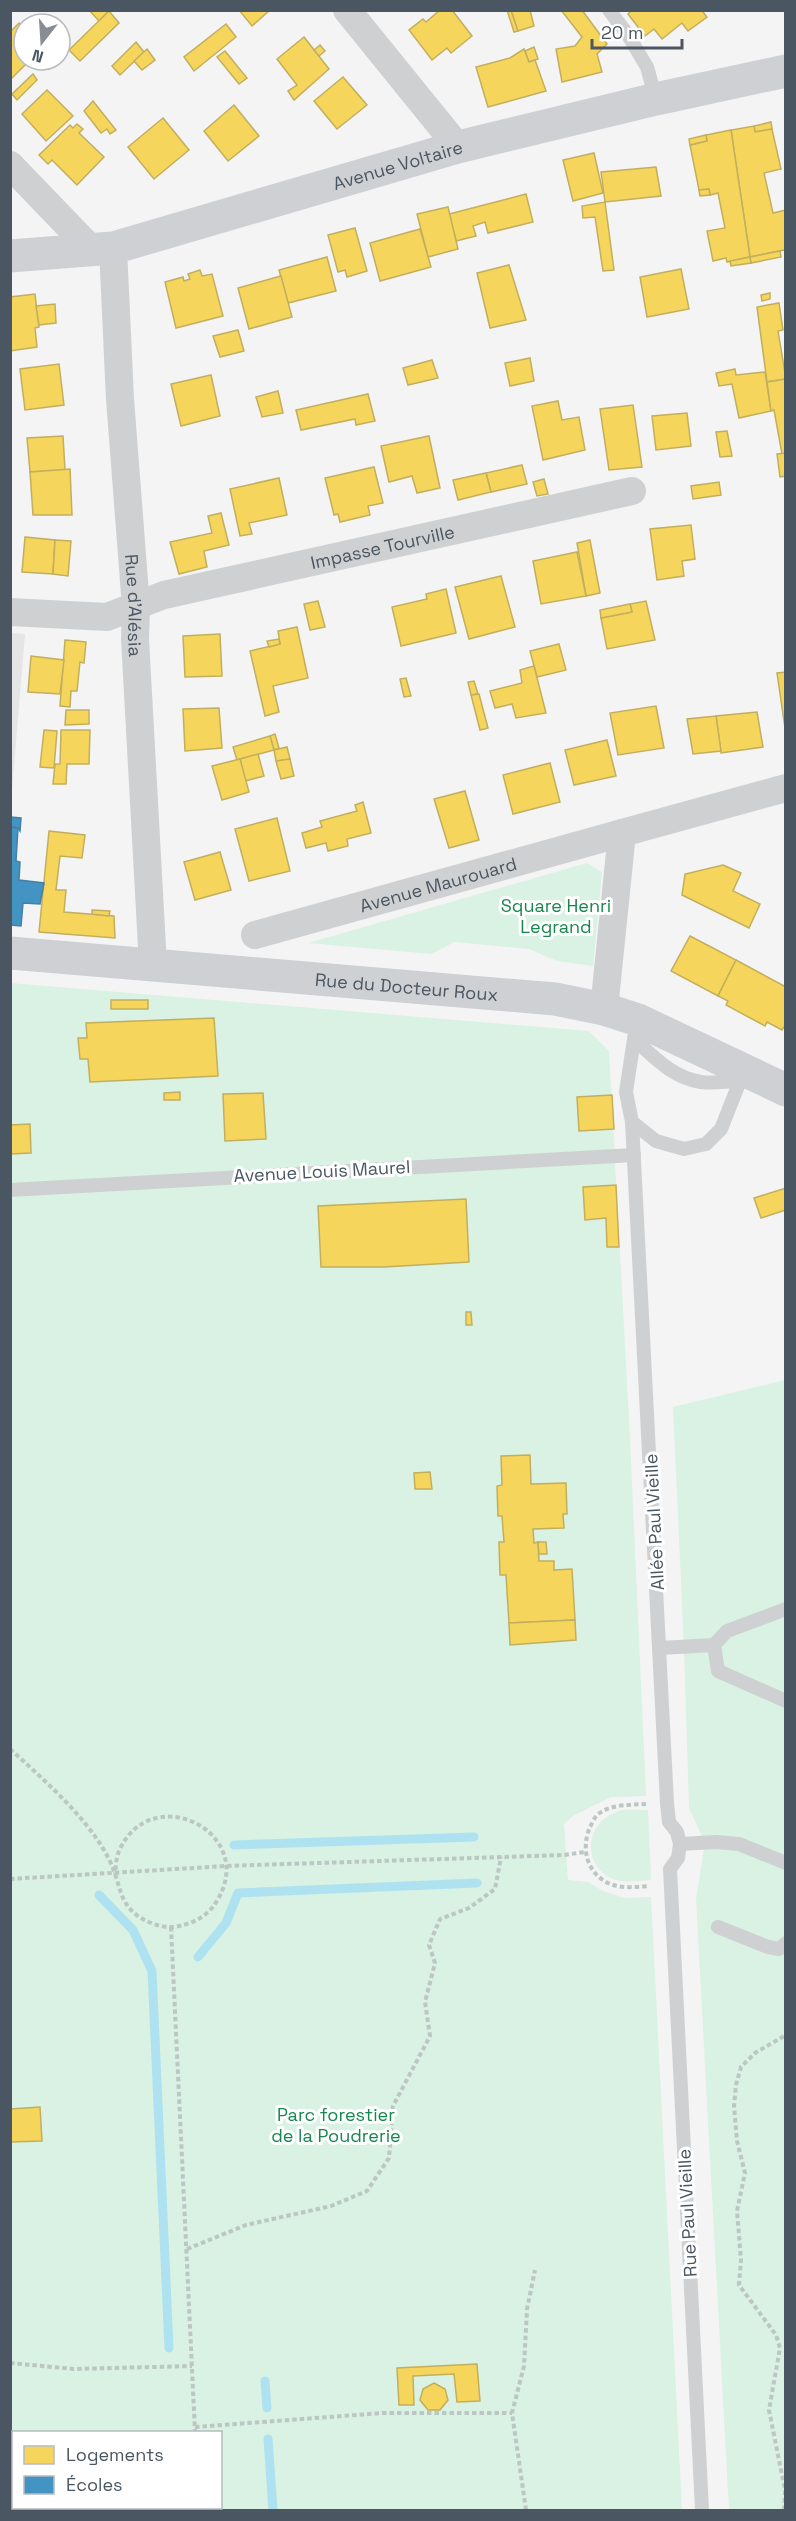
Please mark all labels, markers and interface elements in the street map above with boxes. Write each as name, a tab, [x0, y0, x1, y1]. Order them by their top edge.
north arrow	[12, 12, 72, 72]
scale bar	[592, 12, 682, 50]
text: 20 m	[601, 21, 644, 44]
text: N	[30, 44, 46, 67]
street label: Avenue Voltaire	[330, 135, 465, 195]
street label: Impasse Tourville	[308, 519, 457, 574]
street label: Rue d'Alésia	[120, 553, 148, 657]
street label: Avenue Maurouard	[357, 851, 519, 917]
park label: Square Henri Legrand	[501, 894, 611, 938]
street label: Rue du Docteur Roux	[314, 967, 499, 1006]
street label: Avenue Louis Maurel	[233, 1155, 411, 1187]
street label: Allée Paul Vieille	[639, 1453, 669, 1591]
park label: Parc forestier de la Poudrerie	[271, 2103, 401, 2147]
street label: Rue Paul Vieille	[672, 2148, 702, 2278]
legend	[12, 2431, 222, 2509]
text: Logements	[66, 2443, 164, 2466]
text: Écoles	[66, 2473, 123, 2496]

